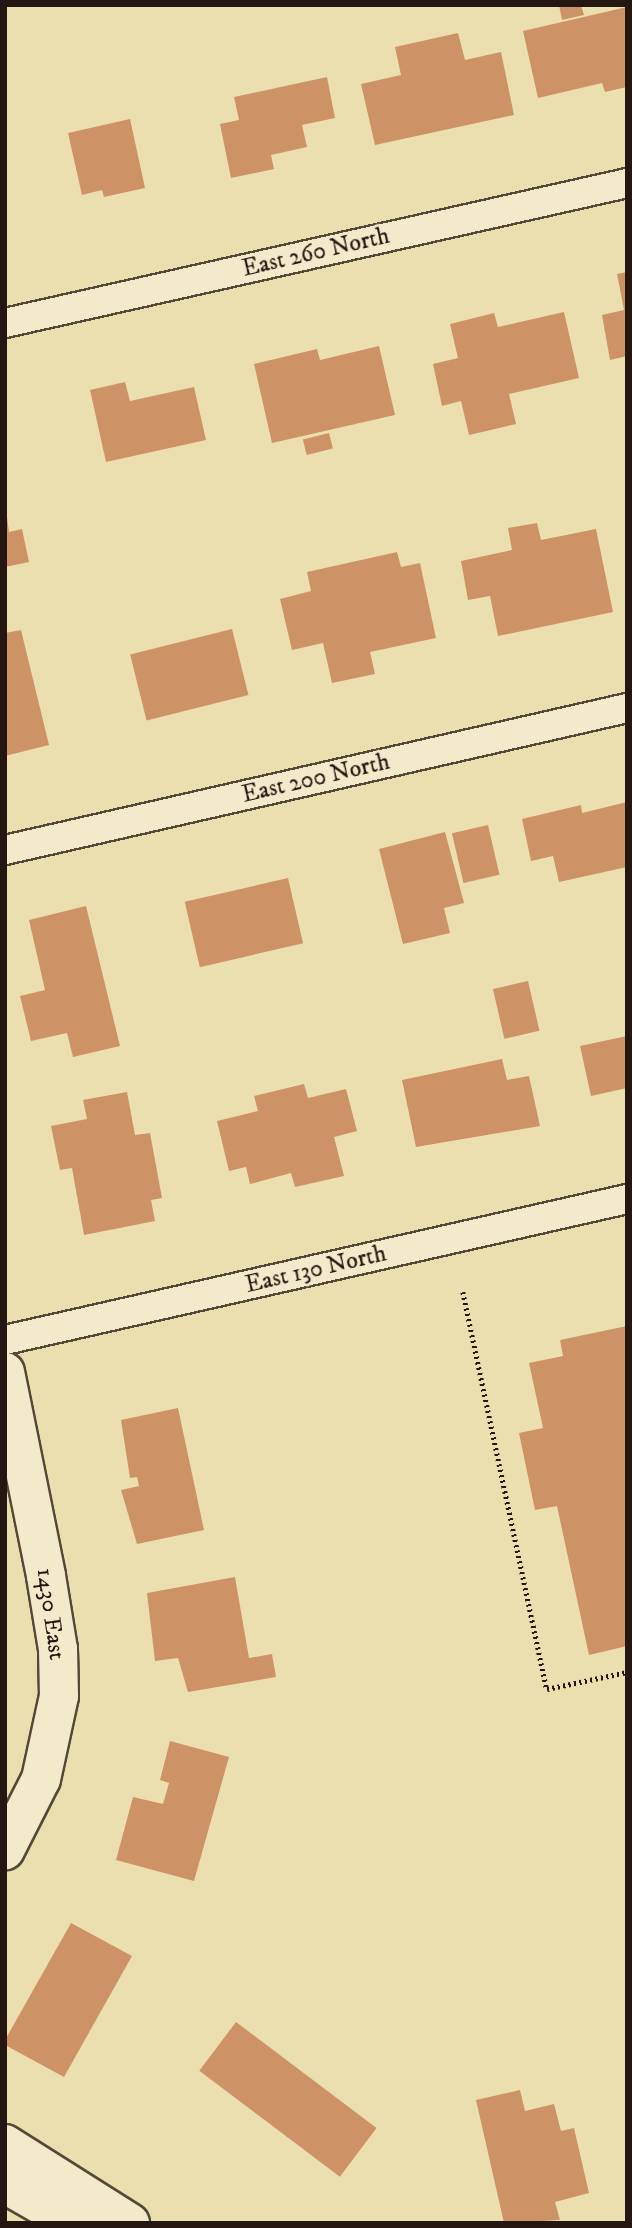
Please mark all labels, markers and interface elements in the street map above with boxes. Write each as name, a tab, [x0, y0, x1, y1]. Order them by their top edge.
street label: East 260 North	[240, 222, 392, 284]
street label: East 200 North	[239, 748, 393, 810]
street label: East 130 North	[243, 1240, 389, 1300]
street label: 1430 East	[29, 1566, 71, 1662]

